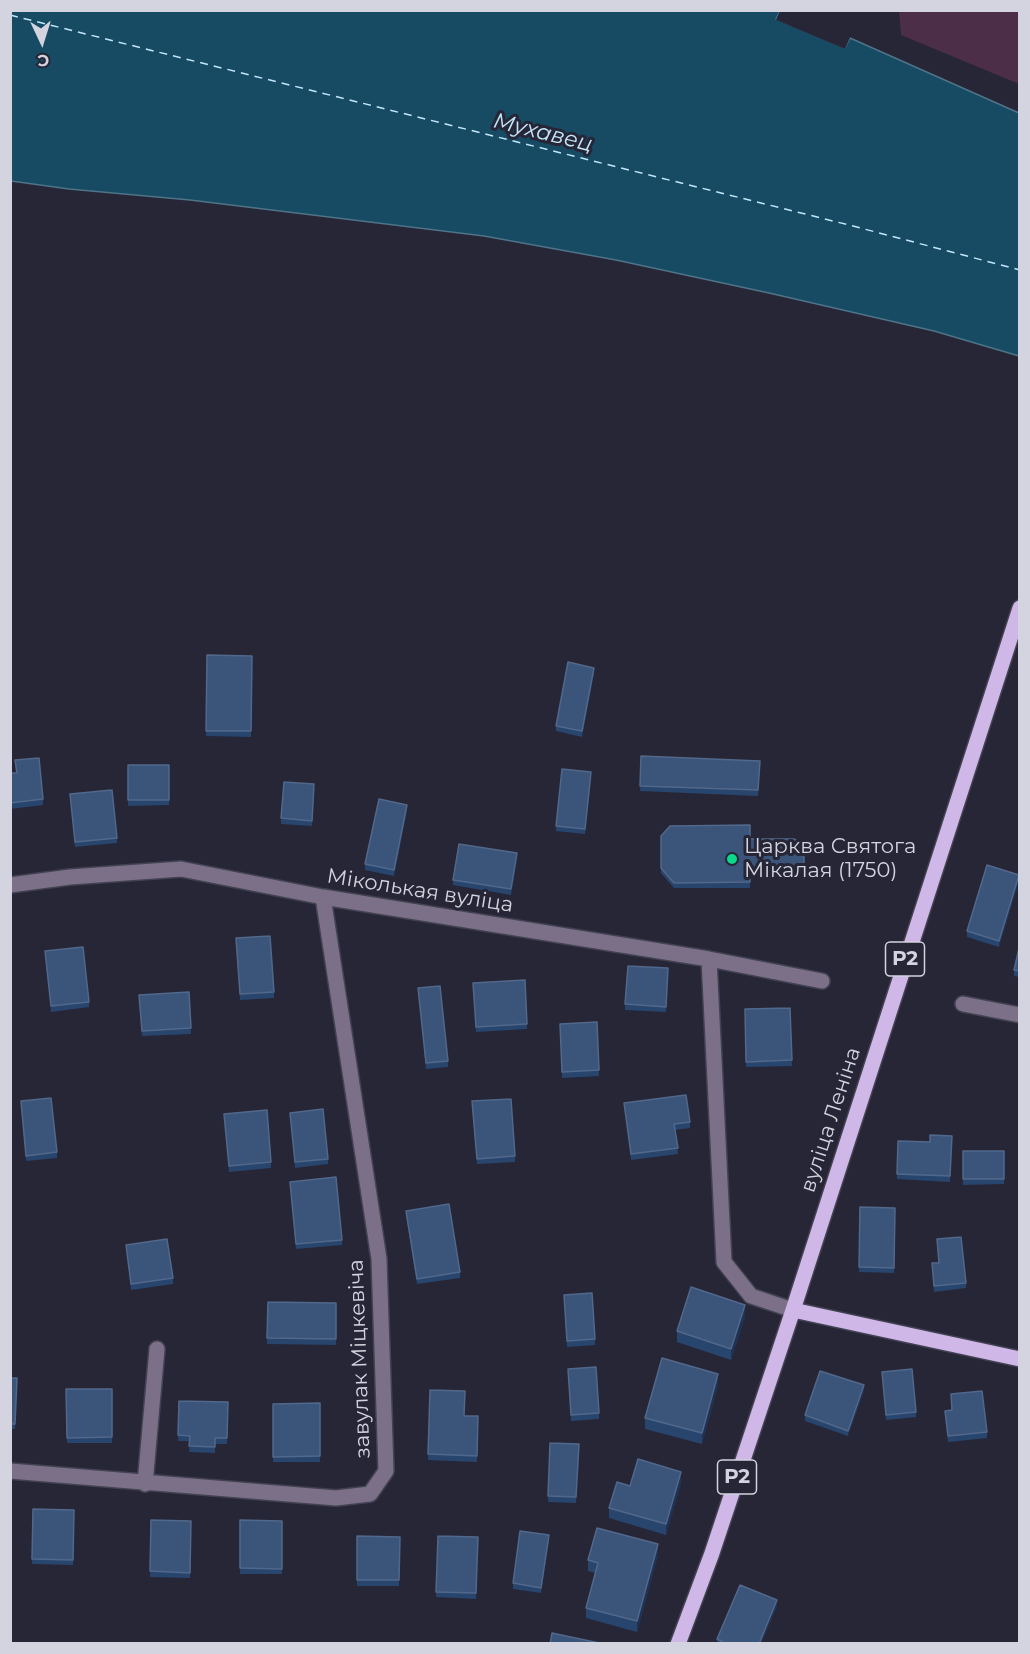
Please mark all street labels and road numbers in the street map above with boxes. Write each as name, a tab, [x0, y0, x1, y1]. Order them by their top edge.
street label: Міколькая вуліца	[325, 864, 515, 918]
road number: Р2	[886, 942, 924, 976]
street label: вуліца Леніна	[796, 1044, 866, 1196]
street label: завулак Міцкевіча	[344, 1259, 376, 1459]
road number: Р2	[718, 1460, 756, 1494]

